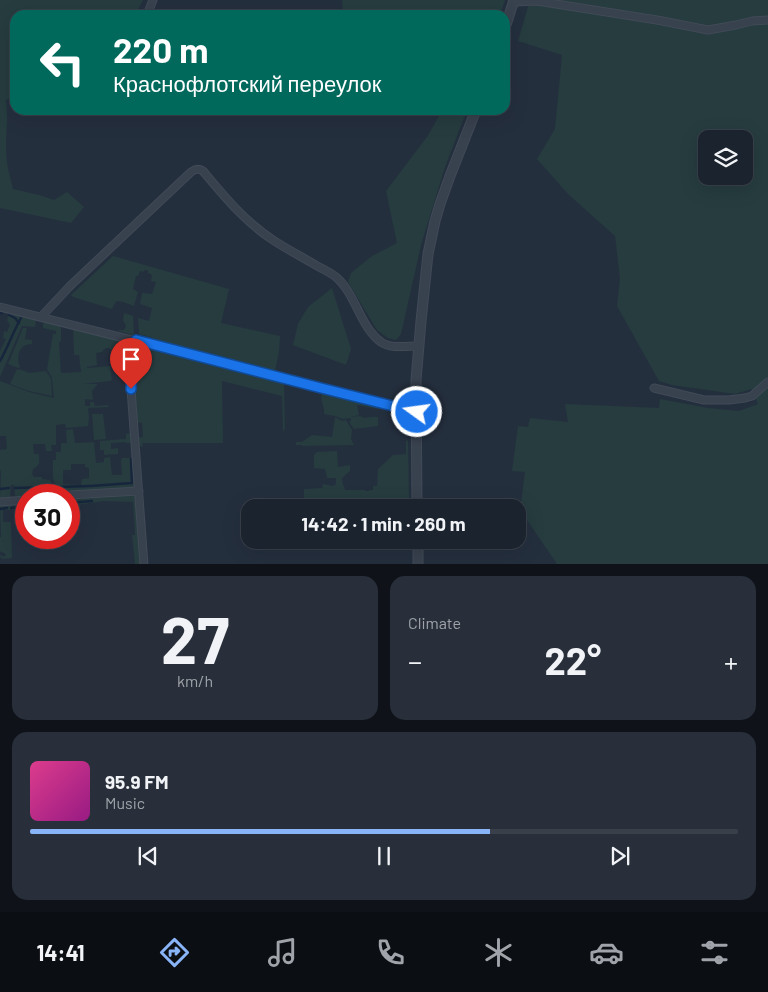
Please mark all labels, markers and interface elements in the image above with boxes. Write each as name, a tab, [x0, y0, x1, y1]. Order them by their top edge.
text: 220 m	[113, 28, 208, 70]
icon: left	[30, 30, 95, 95]
text: Краснофлотский переулок	[113, 70, 381, 96]
map controls	[698, 130, 753, 185]
button: layers	[698, 130, 753, 185]
pin	[110, 338, 152, 389]
icon: arrive	[117, 345, 145, 373]
position arrow	[390, 385, 442, 437]
speed limit sign: 30	[15, 484, 80, 549]
text: 14:42 · 1 min · 260 m	[301, 512, 466, 535]
text: 27	[161, 599, 229, 677]
text: Climate	[408, 613, 461, 632]
text: 22°	[545, 637, 601, 683]
text: −	[408, 644, 422, 678]
text: +	[724, 644, 738, 678]
text: km/h	[177, 671, 213, 690]
text: 95.9 FM	[105, 770, 169, 793]
text: Music	[105, 793, 145, 812]
icon: previous	[134, 842, 162, 870]
icon: pause	[370, 842, 398, 870]
icon: next	[606, 842, 634, 870]
icon: directions	[157, 935, 192, 970]
icon: music	[265, 935, 300, 970]
icon: phone	[373, 935, 408, 970]
icon: climate	[481, 935, 516, 970]
icon: car	[589, 935, 624, 970]
icon: filters	[697, 935, 732, 970]
text: 14:41	[36, 939, 85, 965]

